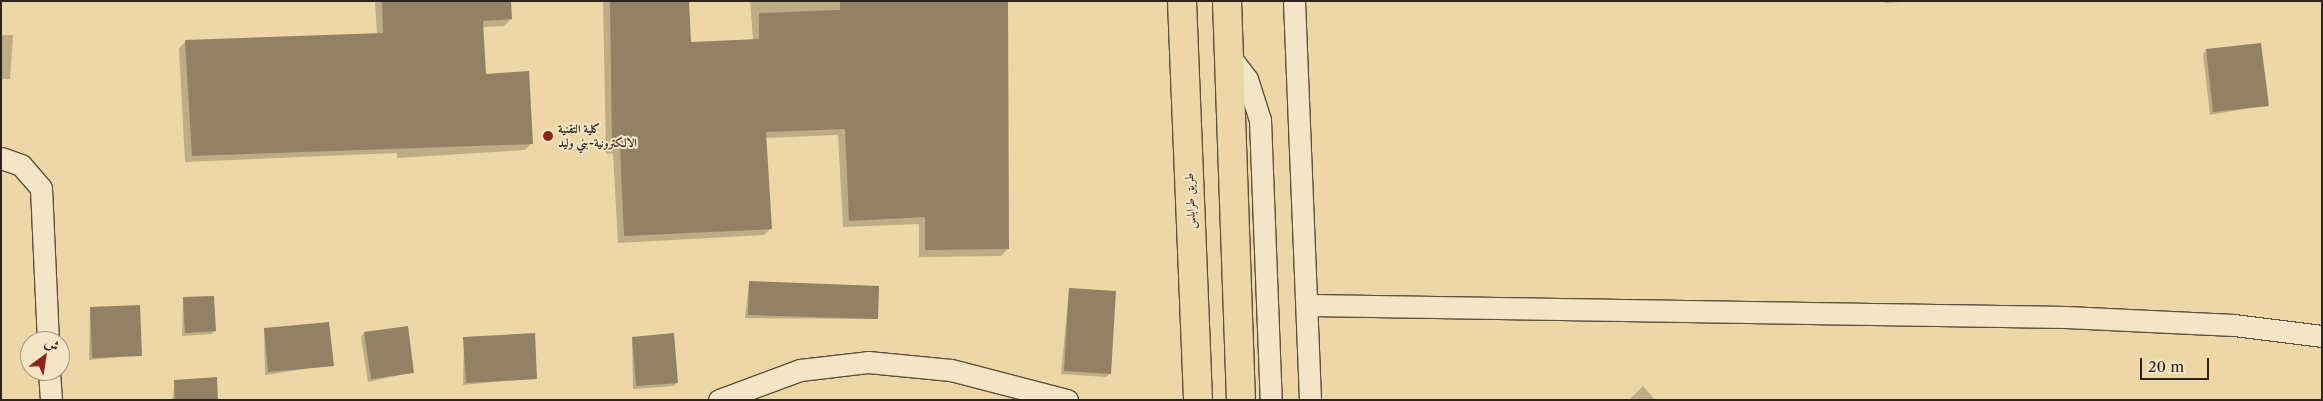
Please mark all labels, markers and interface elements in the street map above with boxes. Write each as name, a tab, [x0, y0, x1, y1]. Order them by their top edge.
place label: كلية التقنية الالكترونية-بني وليد	[558, 122, 637, 150]
marker: كلية التقنية الالكترونية-بني وليد	[542, 130, 554, 142]
street label: طريق طرابلس	[1182, 173, 1198, 229]
north arrow	[20, 331, 70, 381]
text: ش	[42, 333, 63, 355]
scale bar	[2143, 348, 2212, 380]
text: 20 m	[2148, 357, 2184, 376]

